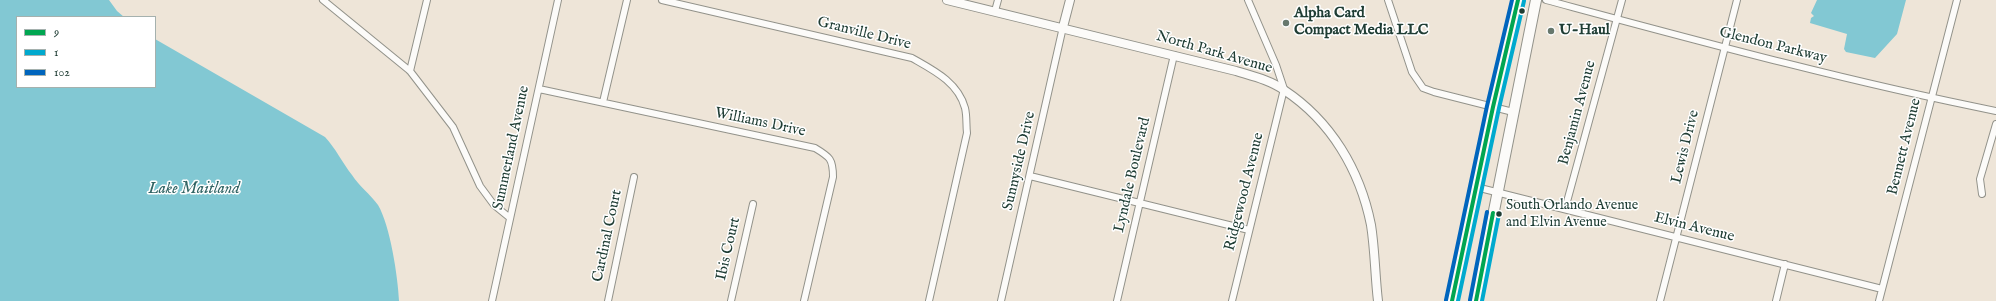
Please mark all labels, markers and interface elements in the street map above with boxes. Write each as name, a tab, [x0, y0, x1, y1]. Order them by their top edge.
place label: Alpha Card Compact Media LLC	[1294, 5, 1429, 40]
unlabelled marker	[1517, 6, 1527, 16]
street label: Granville Drive	[815, 14, 913, 54]
legend	[16, 16, 156, 88]
marker: Alpha Card Compact Media LLC	[1281, 18, 1291, 28]
place label: U-Haul	[1559, 22, 1610, 40]
street label: Glendon Parkway	[1717, 24, 1829, 68]
text: 9	[54, 25, 59, 40]
marker: U-Haul	[1546, 26, 1556, 36]
street label: North Park Avenue	[1154, 28, 1274, 78]
text: 1	[54, 45, 58, 60]
street label: Benjamin Avenue	[1555, 59, 1601, 167]
text: 102	[54, 65, 70, 80]
street label: Summerland Avenue	[490, 84, 534, 212]
street label: Bennett Avenue	[1884, 97, 1926, 197]
street label: Williams Drive	[713, 105, 807, 141]
street label: Lewis Drive	[1668, 108, 1704, 186]
street label: Sunnyside Drive	[1000, 110, 1040, 212]
street label: Lyndale Boulevard	[1111, 116, 1155, 234]
street label: Ridgewood Avenue	[1222, 131, 1268, 253]
water label: Lake Maitland	[148, 180, 240, 200]
street label: Cardinal Court	[589, 188, 627, 284]
place label: South Orlando Avenue and Elvin Avenue	[1506, 198, 1638, 230]
marker: South Orlando Avenue and Elvin Avenue	[1494, 209, 1504, 219]
street label: Elvin Avenue	[1652, 209, 1736, 247]
street label: Ibis Court	[713, 216, 745, 282]

